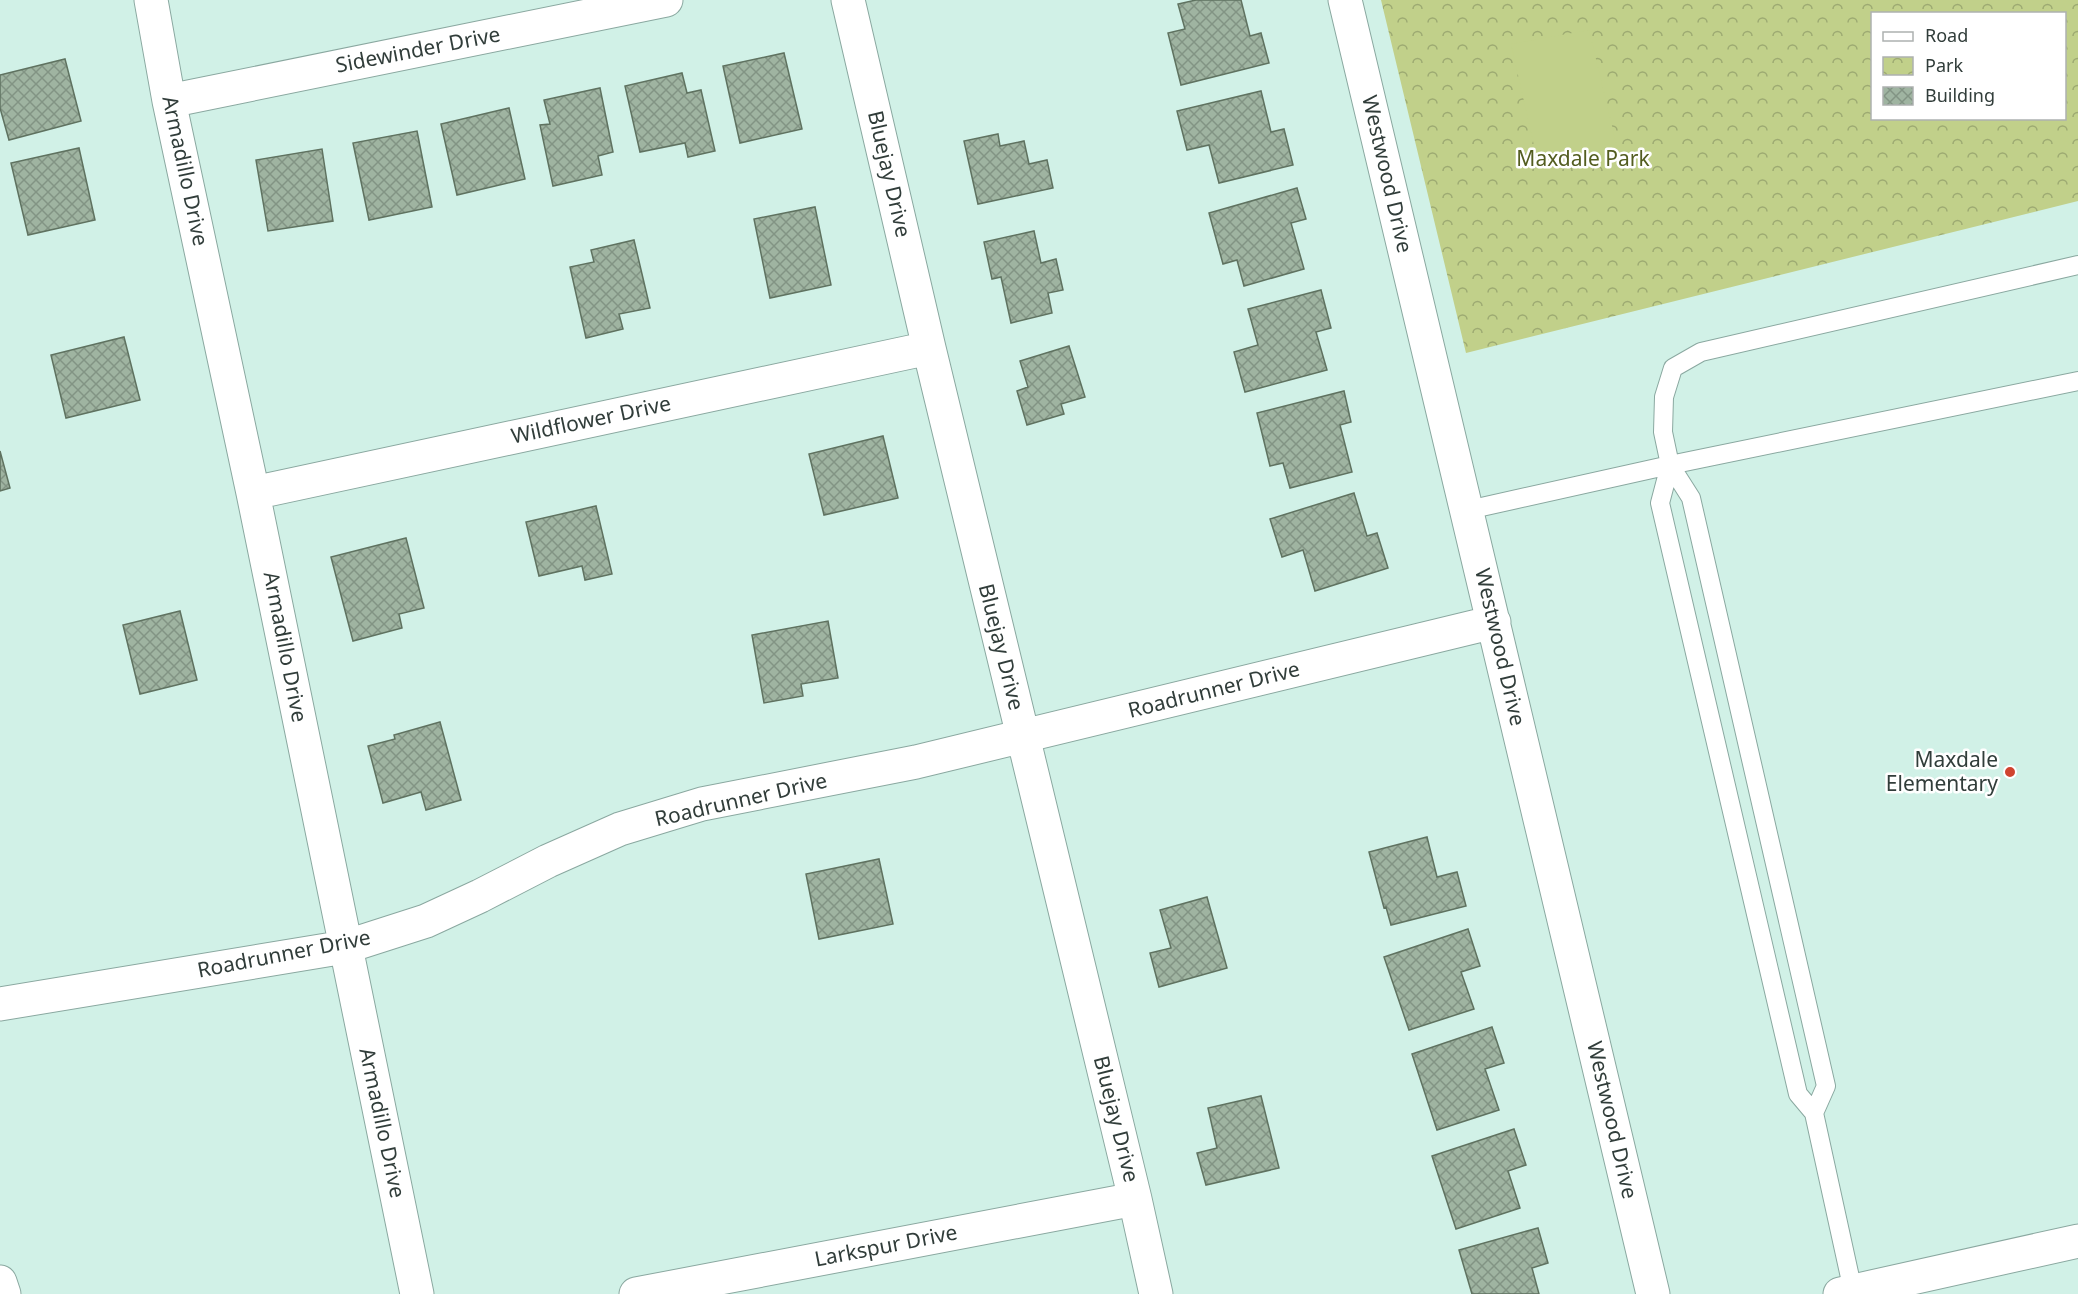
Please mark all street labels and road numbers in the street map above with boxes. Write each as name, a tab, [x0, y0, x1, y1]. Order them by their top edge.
street label: Sidewinder Drive	[333, 19, 502, 79]
street label: Westwood Drive	[1356, 92, 1420, 255]
street label: Armadillo Drive	[156, 93, 216, 248]
street label: Bluejay Drive	[862, 108, 918, 240]
street label: Wildflower Drive	[508, 388, 673, 450]
street label: Westwood Drive	[1469, 565, 1533, 728]
street label: Armadillo Drive	[258, 569, 314, 724]
street label: Bluejay Drive	[973, 581, 1031, 713]
street label: Roadrunner Drive	[1125, 654, 1303, 724]
street label: Roadrunner Drive	[652, 766, 830, 832]
street label: Roadrunner Drive	[195, 922, 373, 984]
street label: Westwood Drive	[1581, 1038, 1645, 1201]
street label: Armadillo Drive	[353, 1045, 413, 1200]
street label: Bluejay Drive	[1088, 1053, 1146, 1185]
street label: Larkspur Drive	[812, 1217, 960, 1273]

